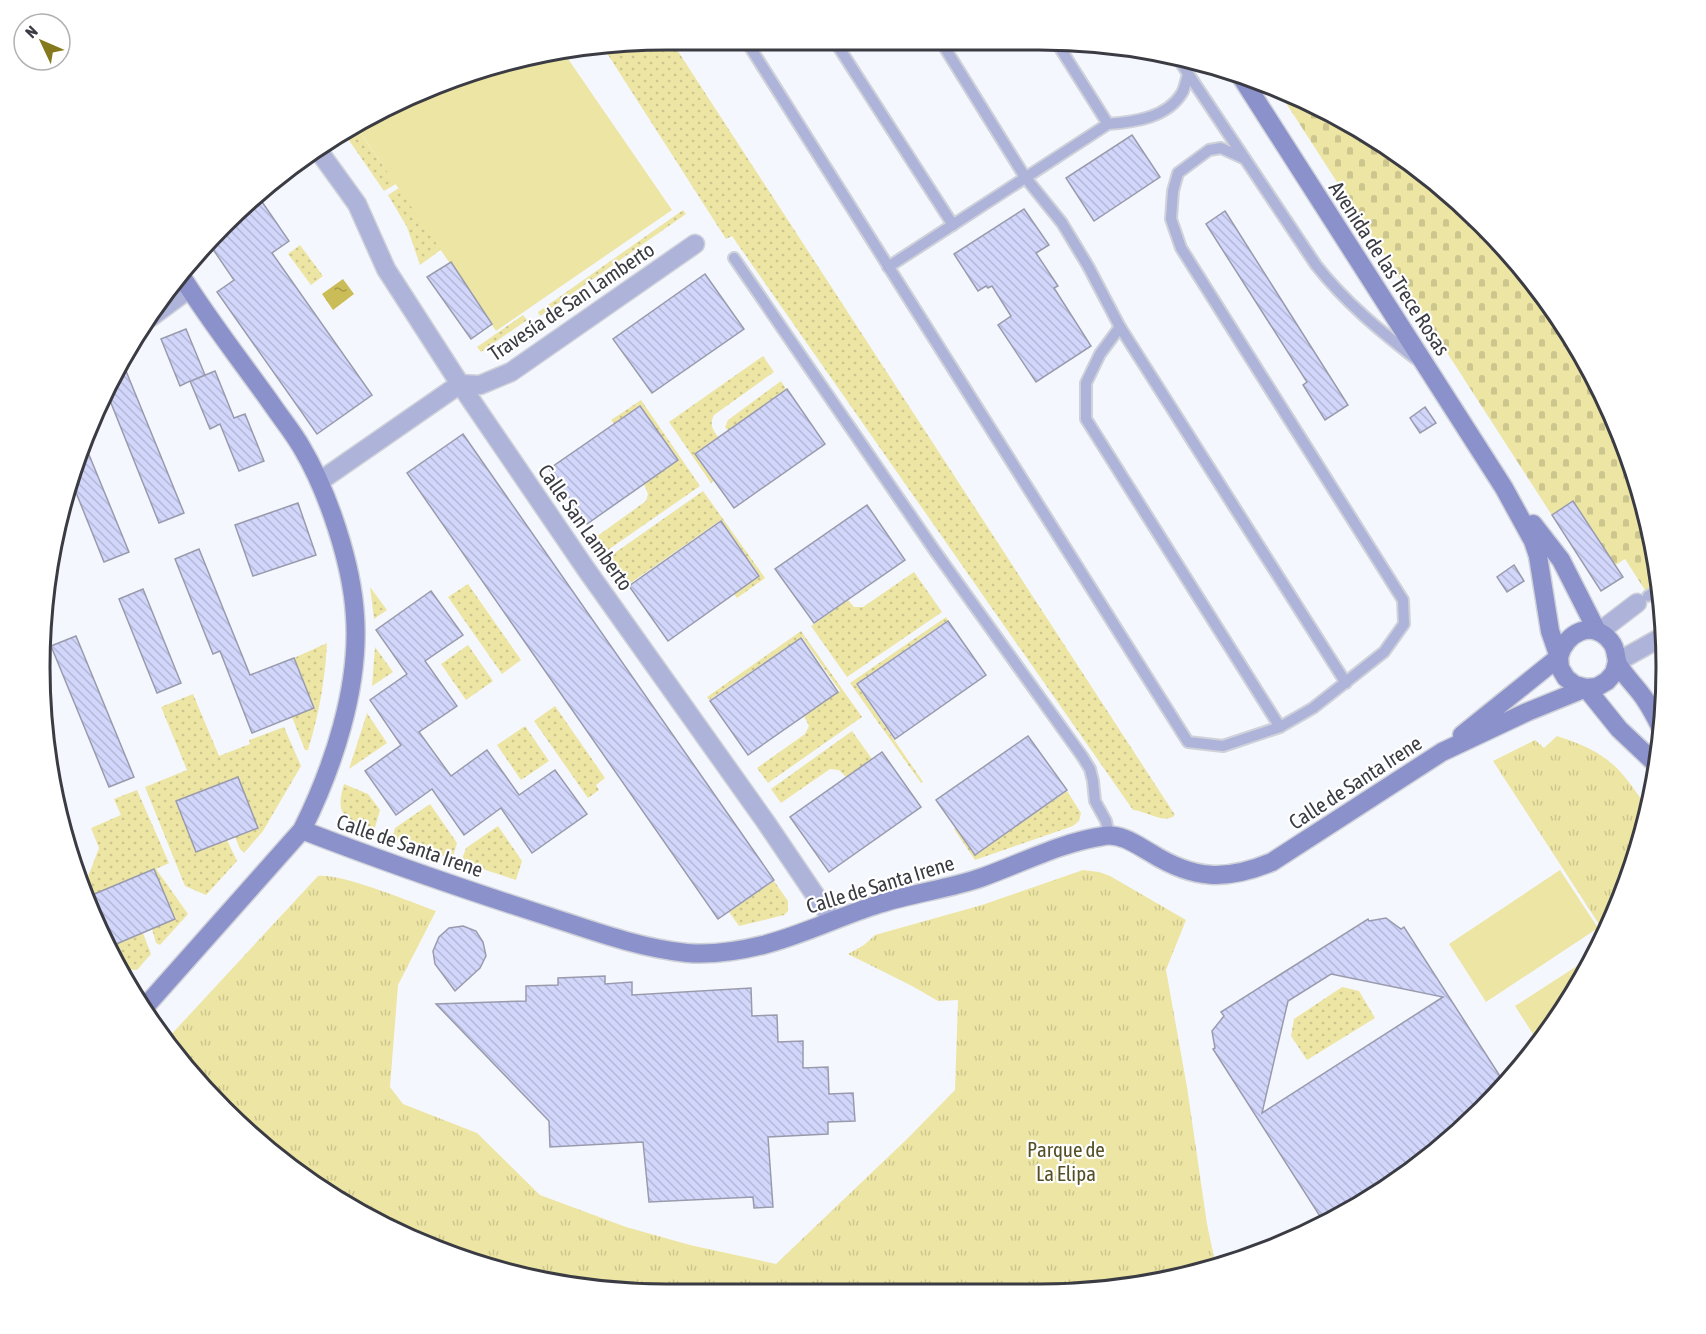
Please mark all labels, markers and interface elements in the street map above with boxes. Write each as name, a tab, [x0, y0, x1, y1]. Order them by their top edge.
north arrow	[12, 12, 72, 72]
text: N	[21, 22, 41, 41]
street label: Avenida de las Trece Rosas	[1325, 177, 1455, 359]
street label: Travesía de San Lamberto	[484, 237, 658, 365]
street label: Calle San Lamberto	[534, 459, 638, 595]
street label: Calle de Santa Irene	[1284, 730, 1426, 834]
street label: Calle de Santa Irene	[334, 809, 486, 881]
street label: Calle de Santa Irene	[803, 850, 957, 918]
park label: Parque de La Elipa	[1027, 1137, 1105, 1185]

